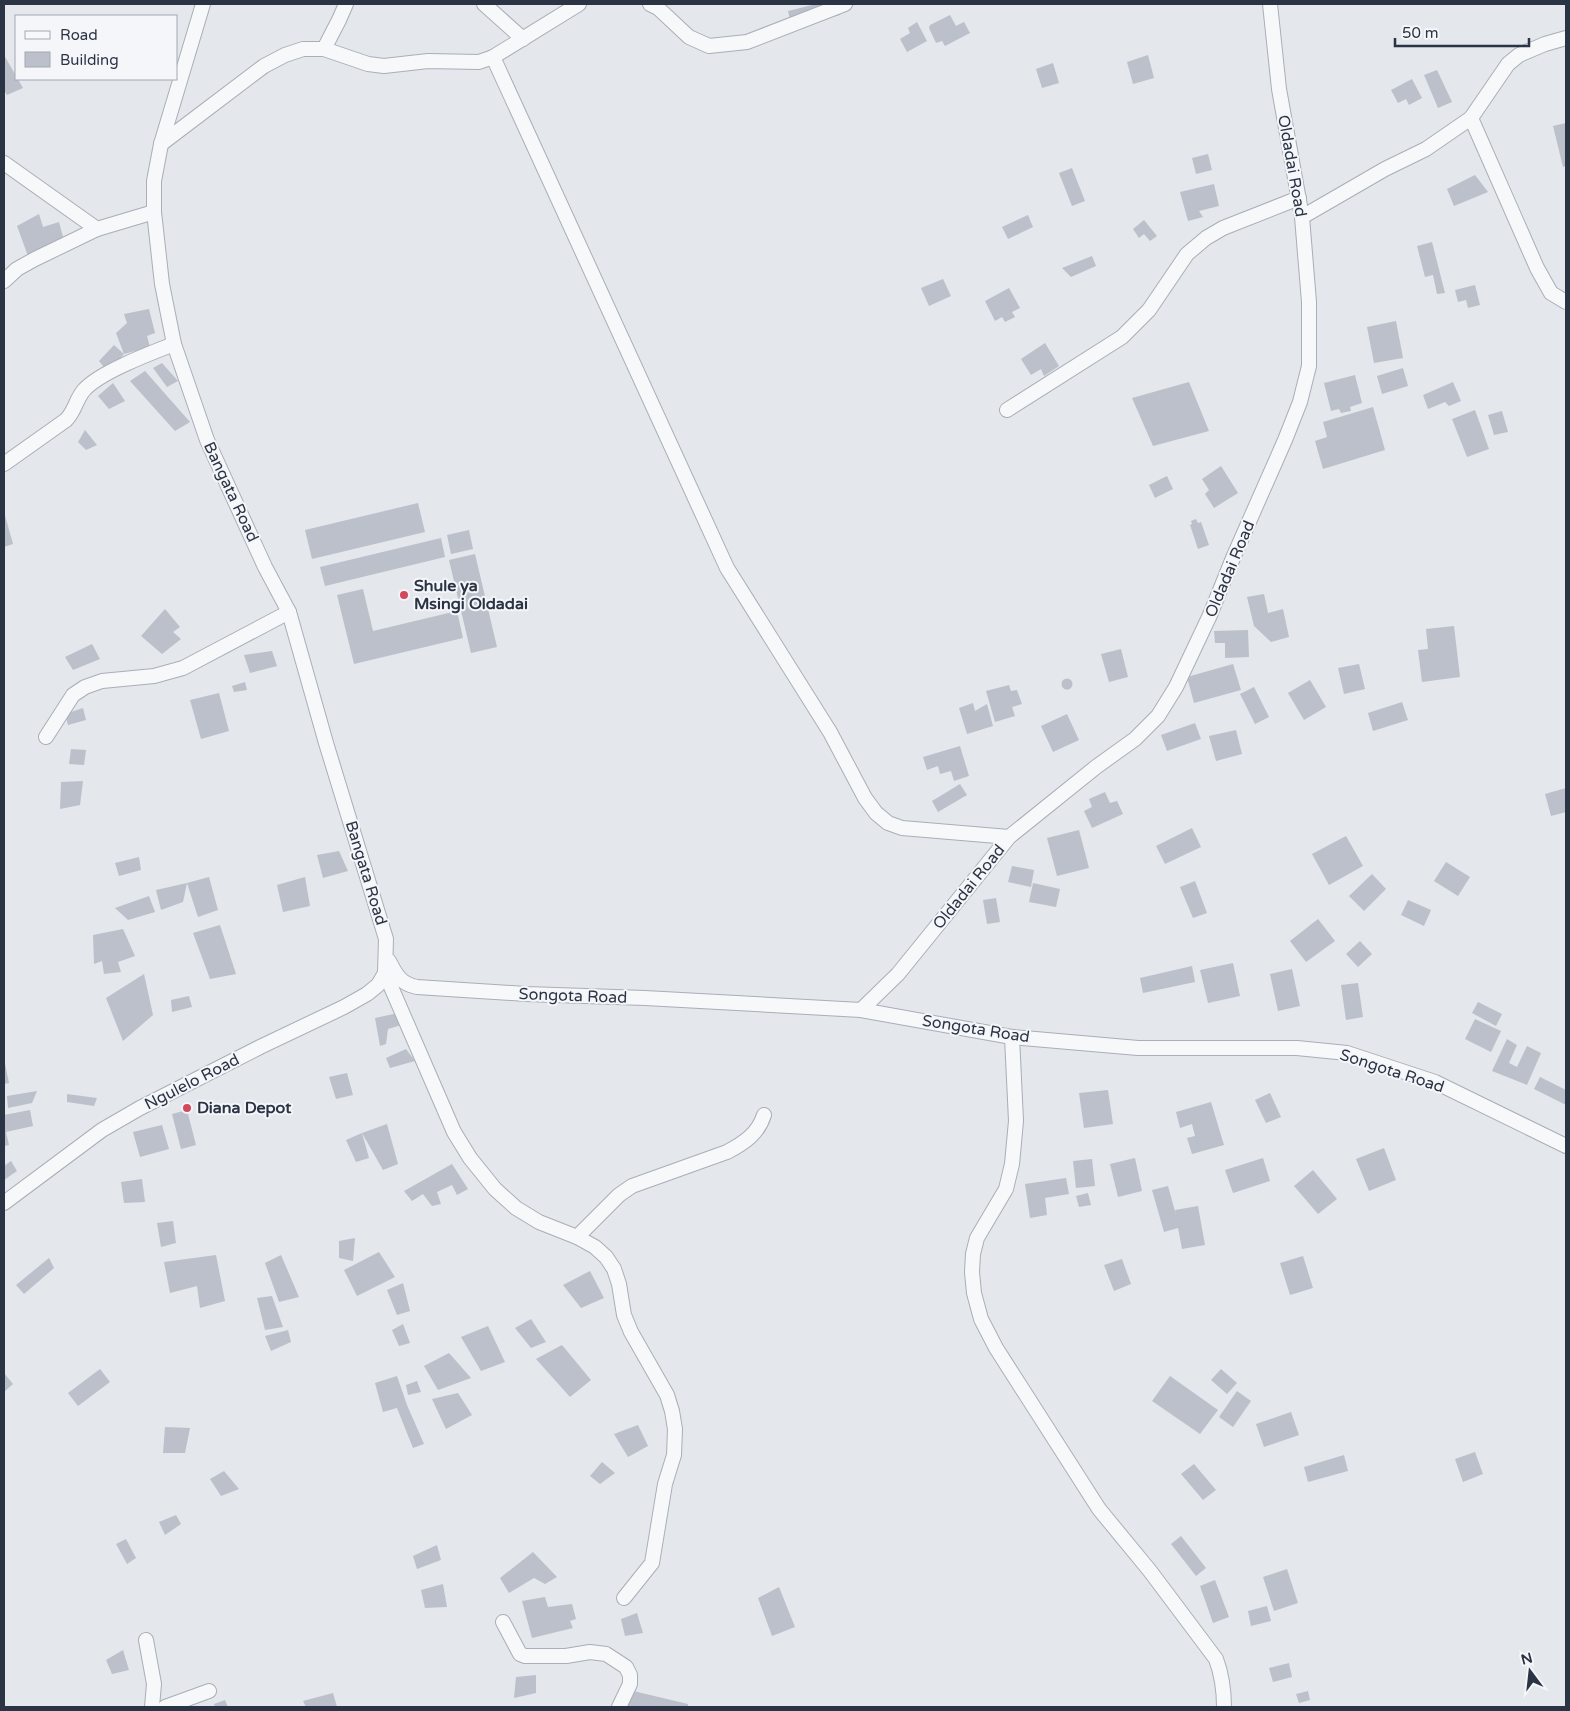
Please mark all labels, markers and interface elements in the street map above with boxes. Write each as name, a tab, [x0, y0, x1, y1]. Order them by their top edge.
legend	[15, 15, 178, 80]
scale bar	[1395, 15, 1529, 47]
text: 50 m	[1402, 24, 1439, 42]
text: Road	[60, 26, 98, 44]
text: Building	[60, 51, 119, 69]
street label: Oldadai Road	[1273, 113, 1311, 219]
street label: Bangata Road	[199, 439, 263, 545]
street label: Oldadai Road	[1201, 518, 1259, 620]
place label: Shule ya Msingi Oldadai	[414, 576, 528, 614]
marker: Shule ya Msingi Oldadai	[398, 589, 410, 601]
street label: Bangata Road	[341, 818, 391, 928]
street label: Oldadai Road	[929, 841, 1009, 933]
street label: Songota Road	[518, 984, 628, 1008]
street label: Songota Road	[921, 1011, 1031, 1047]
street label: Songota Road	[1337, 1045, 1447, 1097]
street label: Ngulelo Road	[141, 1050, 243, 1114]
place label: Diana Depot	[197, 1098, 292, 1118]
marker: Diana Depot	[181, 1102, 193, 1114]
north arrow	[1505, 1646, 1555, 1696]
text: N	[1519, 1649, 1534, 1669]

